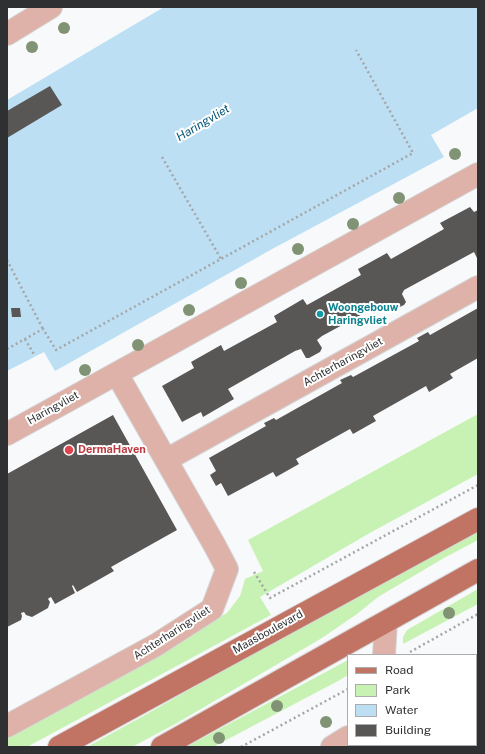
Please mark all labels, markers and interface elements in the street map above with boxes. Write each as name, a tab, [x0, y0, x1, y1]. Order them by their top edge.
water label: Haringvliet	[174, 101, 232, 145]
place label: Woongebouw Haringvliet	[328, 301, 399, 327]
marker: Woongebouw Haringvliet	[315, 309, 325, 319]
street label: Achterharingvliet	[301, 335, 385, 389]
street label: Haringvliet	[25, 389, 81, 427]
place label: DermaHaven	[78, 443, 146, 457]
marker: DermaHaven	[63, 444, 75, 456]
street label: Achterharingvliet	[131, 603, 213, 663]
street label: Maasboulevard	[231, 607, 305, 657]
legend	[347, 654, 477, 746]
text: Road	[385, 663, 413, 677]
text: Park	[385, 683, 411, 697]
text: Water	[385, 703, 418, 717]
text: Building	[385, 723, 431, 737]

